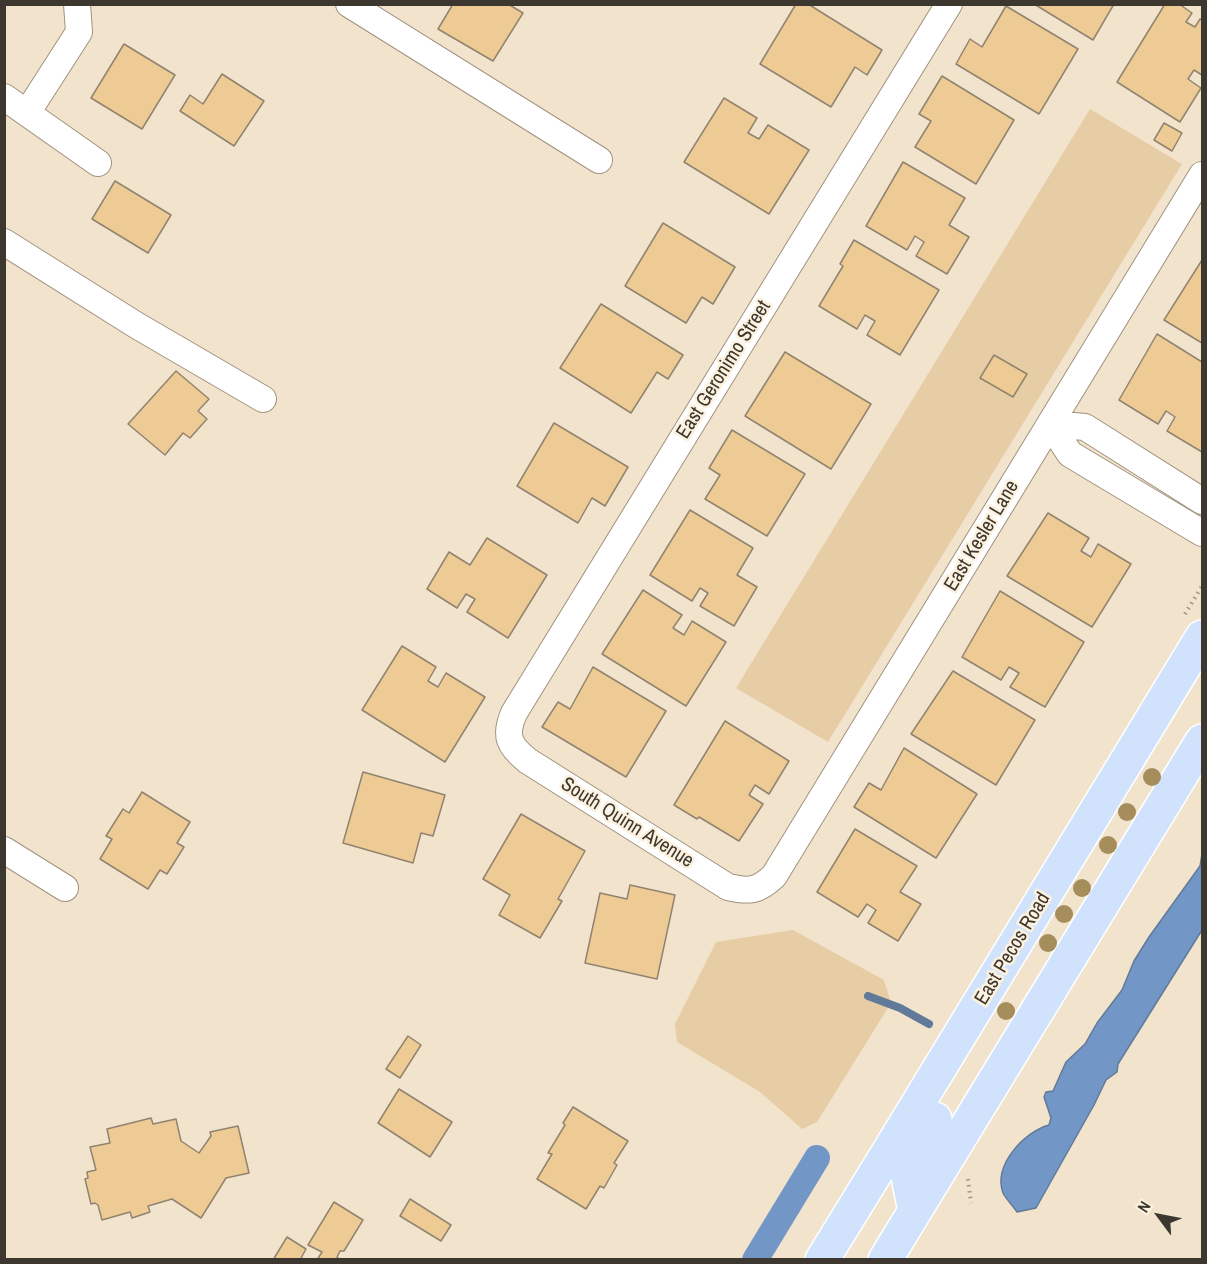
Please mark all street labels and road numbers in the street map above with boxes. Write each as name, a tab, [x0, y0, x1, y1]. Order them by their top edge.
street label: East Geronimo Street	[672, 296, 776, 444]
street label: East Kesler Lane	[940, 476, 1024, 596]
street label: South Quinn Avenue	[556, 773, 698, 873]
street label: East Pecos Road	[970, 889, 1056, 1009]

